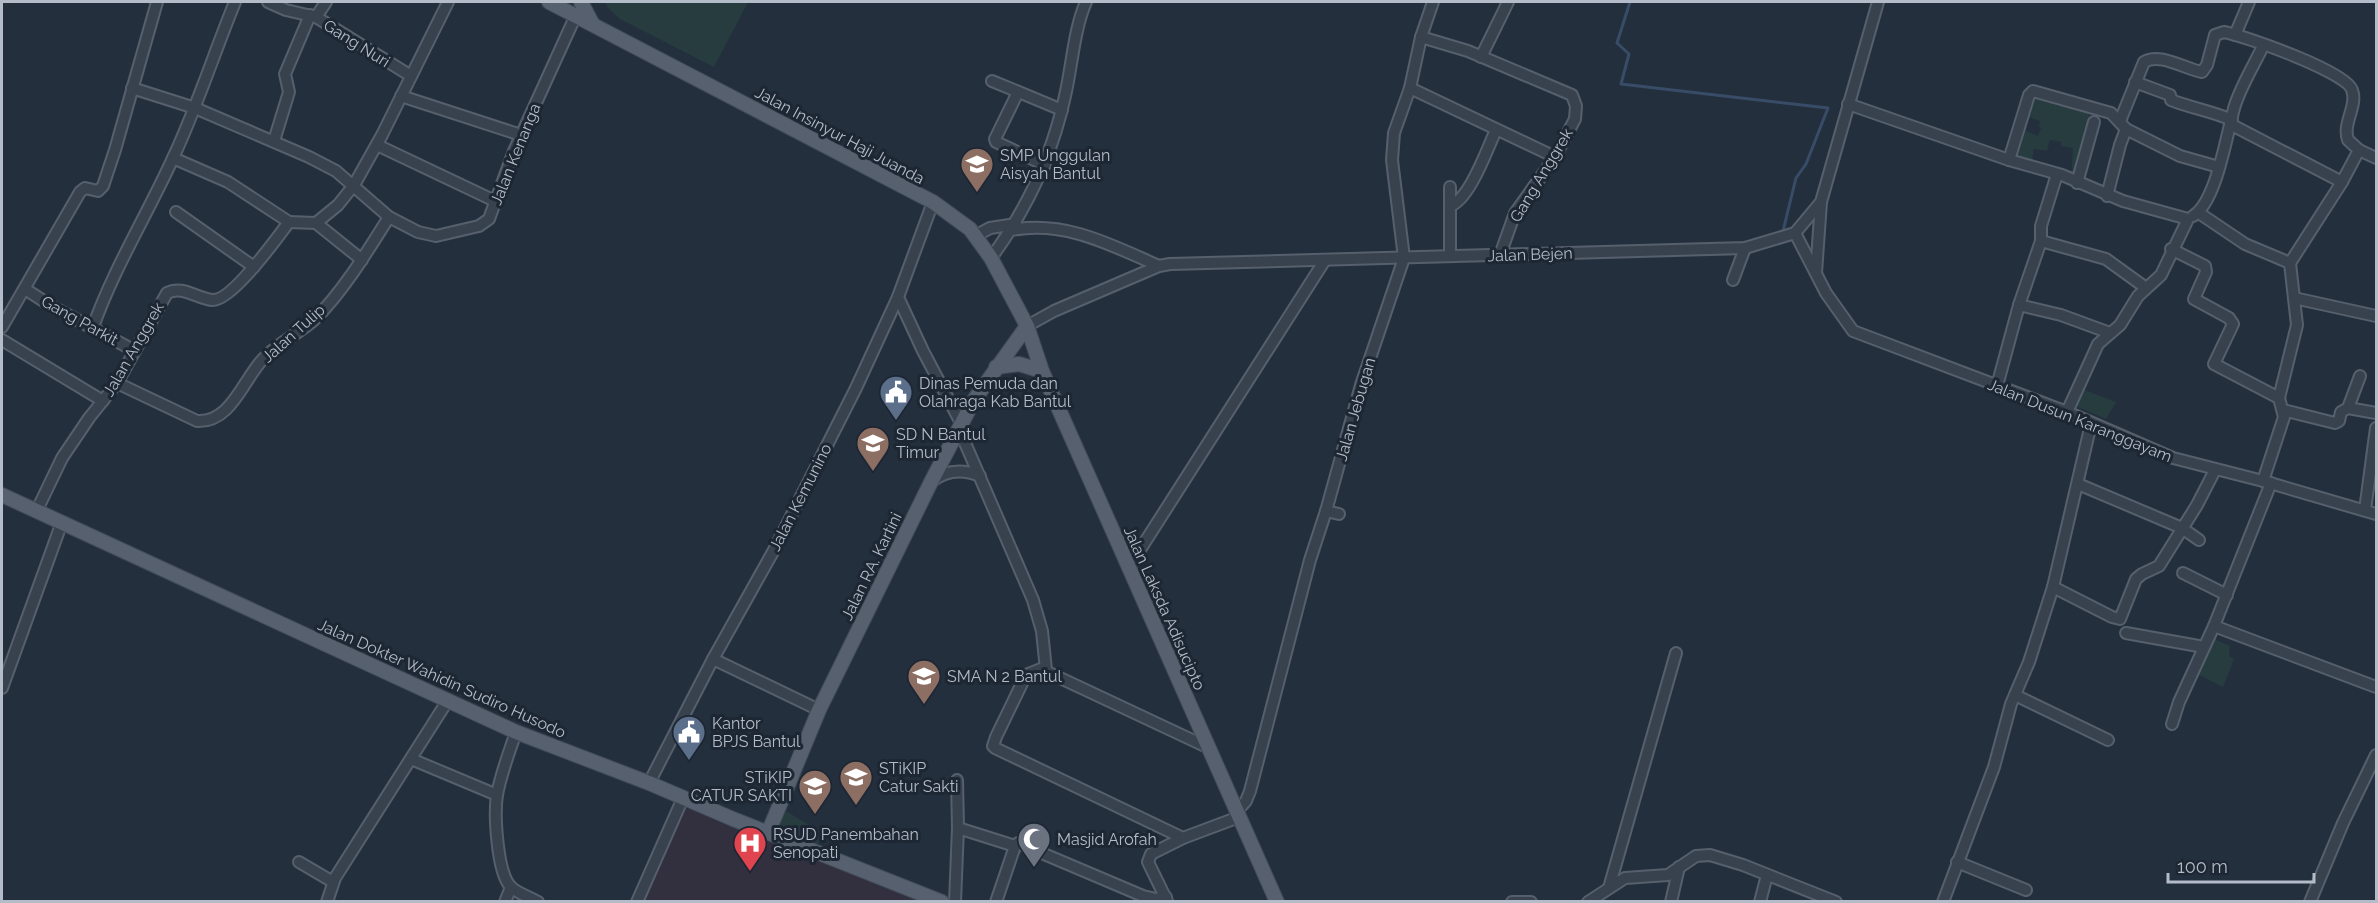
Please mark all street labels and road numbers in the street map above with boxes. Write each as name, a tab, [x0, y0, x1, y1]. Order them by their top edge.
street label: Gang Nuri	[320, 16, 393, 71]
street label: Jalan Insinyur Haji Juanda	[752, 83, 928, 188]
street label: Jalan Kenanga	[486, 101, 544, 208]
street label: Gang Anggrek	[1506, 124, 1577, 226]
street label: Jalan Bejen	[1487, 244, 1573, 265]
street label: Gang Parkit	[38, 292, 122, 350]
street label: Jalan Anggrek	[99, 298, 168, 400]
street label: Jalan Tulip	[258, 300, 329, 367]
street label: Jalan Jebugan	[1332, 355, 1379, 463]
street label: Jalan Dusun Karanggayam	[1985, 375, 2175, 466]
street label: Jalan Kemunino	[765, 440, 836, 554]
street label: Jalan RA. Kartini	[837, 509, 906, 623]
street label: Jalan Laksda Adisucipto	[1120, 523, 1209, 693]
street label: Jalan Dokter Wahidin Sudiro Husodo	[315, 615, 569, 742]

